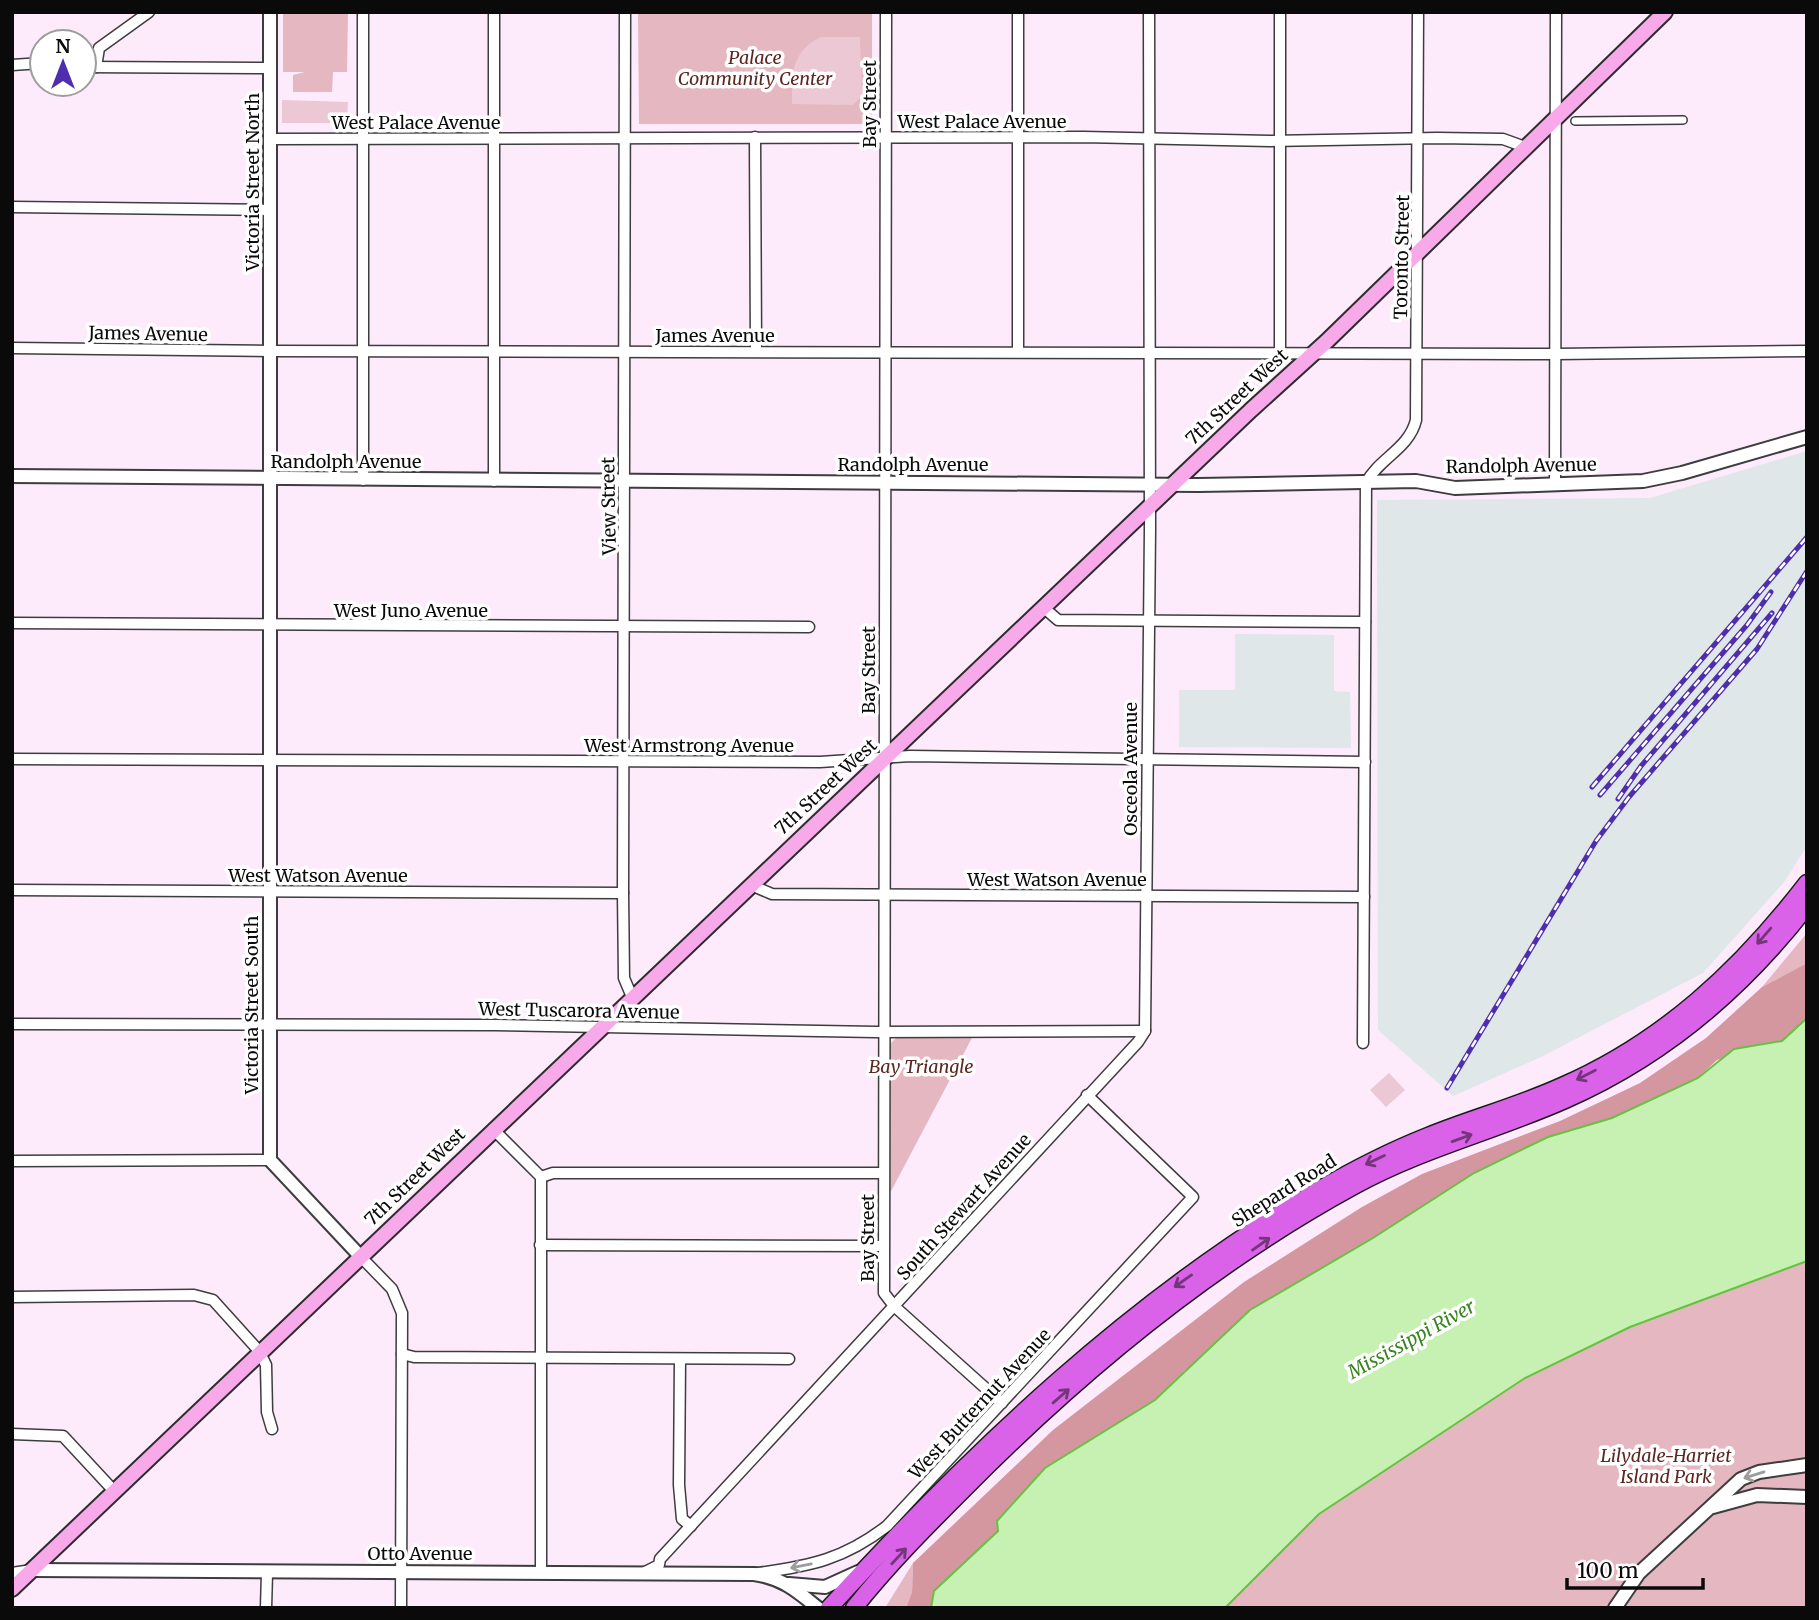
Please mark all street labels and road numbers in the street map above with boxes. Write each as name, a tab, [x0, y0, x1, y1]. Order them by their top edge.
street label: Bay Street	[858, 60, 881, 148]
street label: Victoria Street North	[241, 93, 264, 272]
street label: West Palace Avenue	[897, 110, 1066, 133]
street label: West Palace Avenue	[331, 111, 500, 134]
street label: Toronto Street	[1389, 194, 1414, 320]
street label: James Avenue	[87, 321, 208, 346]
street label: James Avenue	[654, 324, 775, 347]
street label: 7th Street West	[1181, 343, 1293, 450]
street label: Randolph Avenue	[271, 450, 421, 473]
street label: Randolph Avenue	[838, 453, 988, 476]
street label: Randolph Avenue	[1445, 453, 1597, 478]
street label: View Street	[596, 457, 621, 556]
street label: West Juno Avenue	[333, 599, 488, 622]
street label: Bay Street	[857, 626, 880, 714]
street label: Osceola Avenue	[1119, 702, 1142, 836]
street label: 7th Street West	[770, 733, 882, 840]
street label: West Armstrong Avenue	[583, 734, 794, 757]
street label: West Watson Avenue	[227, 864, 408, 887]
street label: West Watson Avenue	[966, 868, 1147, 891]
street label: Victoria Street South	[240, 916, 263, 1095]
street label: West Tuscarora Avenue	[477, 997, 680, 1024]
street label: 7th Street West	[359, 1123, 470, 1231]
street label: South Stewart Avenue	[892, 1128, 1036, 1285]
street label: Shepard Road	[1227, 1149, 1340, 1232]
street label: Bay Street	[856, 1194, 879, 1282]
street label: West Butternut Avenue	[903, 1323, 1056, 1485]
street label: Otto Avenue	[368, 1542, 473, 1565]

